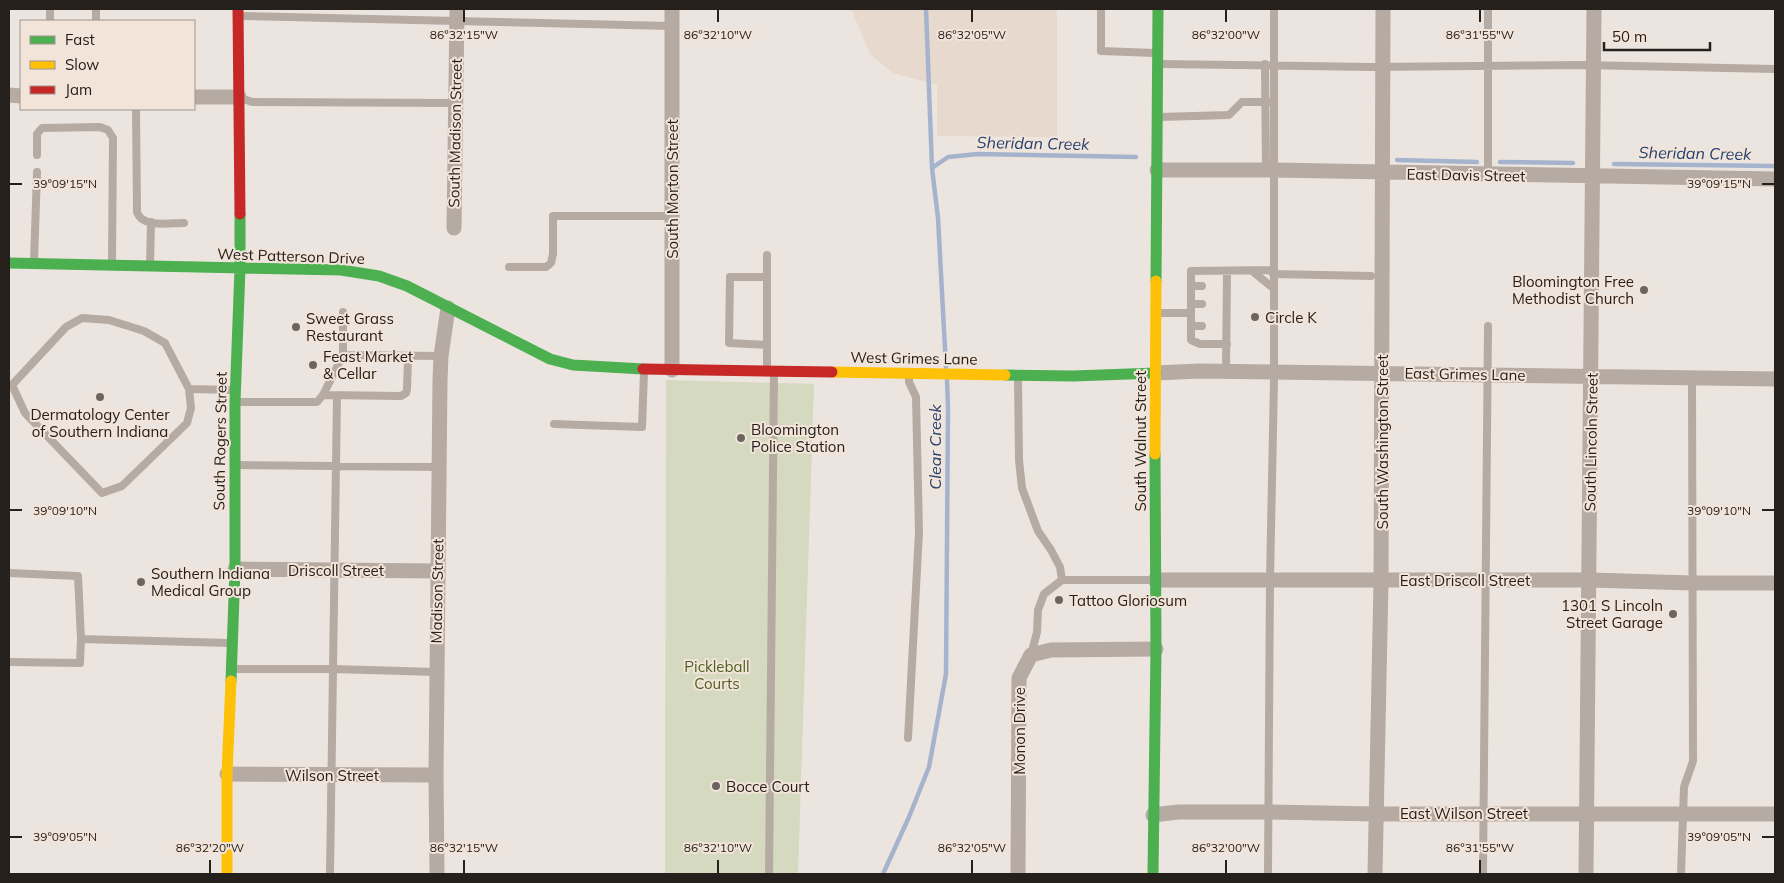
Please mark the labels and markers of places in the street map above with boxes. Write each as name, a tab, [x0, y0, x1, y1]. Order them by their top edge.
place label: Bloomington Free Methodist Church	[1512, 272, 1634, 308]
marker: Bloomington Free Methodist Church	[1638, 284, 1650, 296]
place label: Circle K	[1265, 308, 1317, 327]
place label: Sweet Grass Restaurant	[306, 309, 394, 345]
marker: Circle K	[1249, 311, 1261, 323]
marker: Sweet Grass Restaurant	[290, 321, 302, 333]
place label: Feast Market & Cellar	[323, 347, 413, 383]
marker: Feast Market & Cellar	[307, 359, 319, 371]
marker: Dermatology Center of Southern Indiana	[94, 391, 106, 403]
place label: Dermatology Center of Southern Indiana	[30, 405, 170, 441]
place label: Bloomington Police Station	[751, 420, 845, 456]
marker: Bloomington Police Station	[735, 432, 747, 444]
place label: Southern Indiana Medical Group	[151, 564, 270, 600]
marker: Southern Indiana Medical Group	[135, 576, 147, 588]
place label: Tattoo Gloriosum	[1069, 591, 1187, 610]
marker: Tattoo Gloriosum	[1053, 594, 1065, 606]
place label: 1301 S Lincoln Street Garage	[1561, 596, 1663, 632]
marker: 1301 S Lincoln Street Garage	[1667, 608, 1679, 620]
place label: Bocce Court	[726, 777, 809, 796]
marker: Bocce Court	[710, 780, 722, 792]

